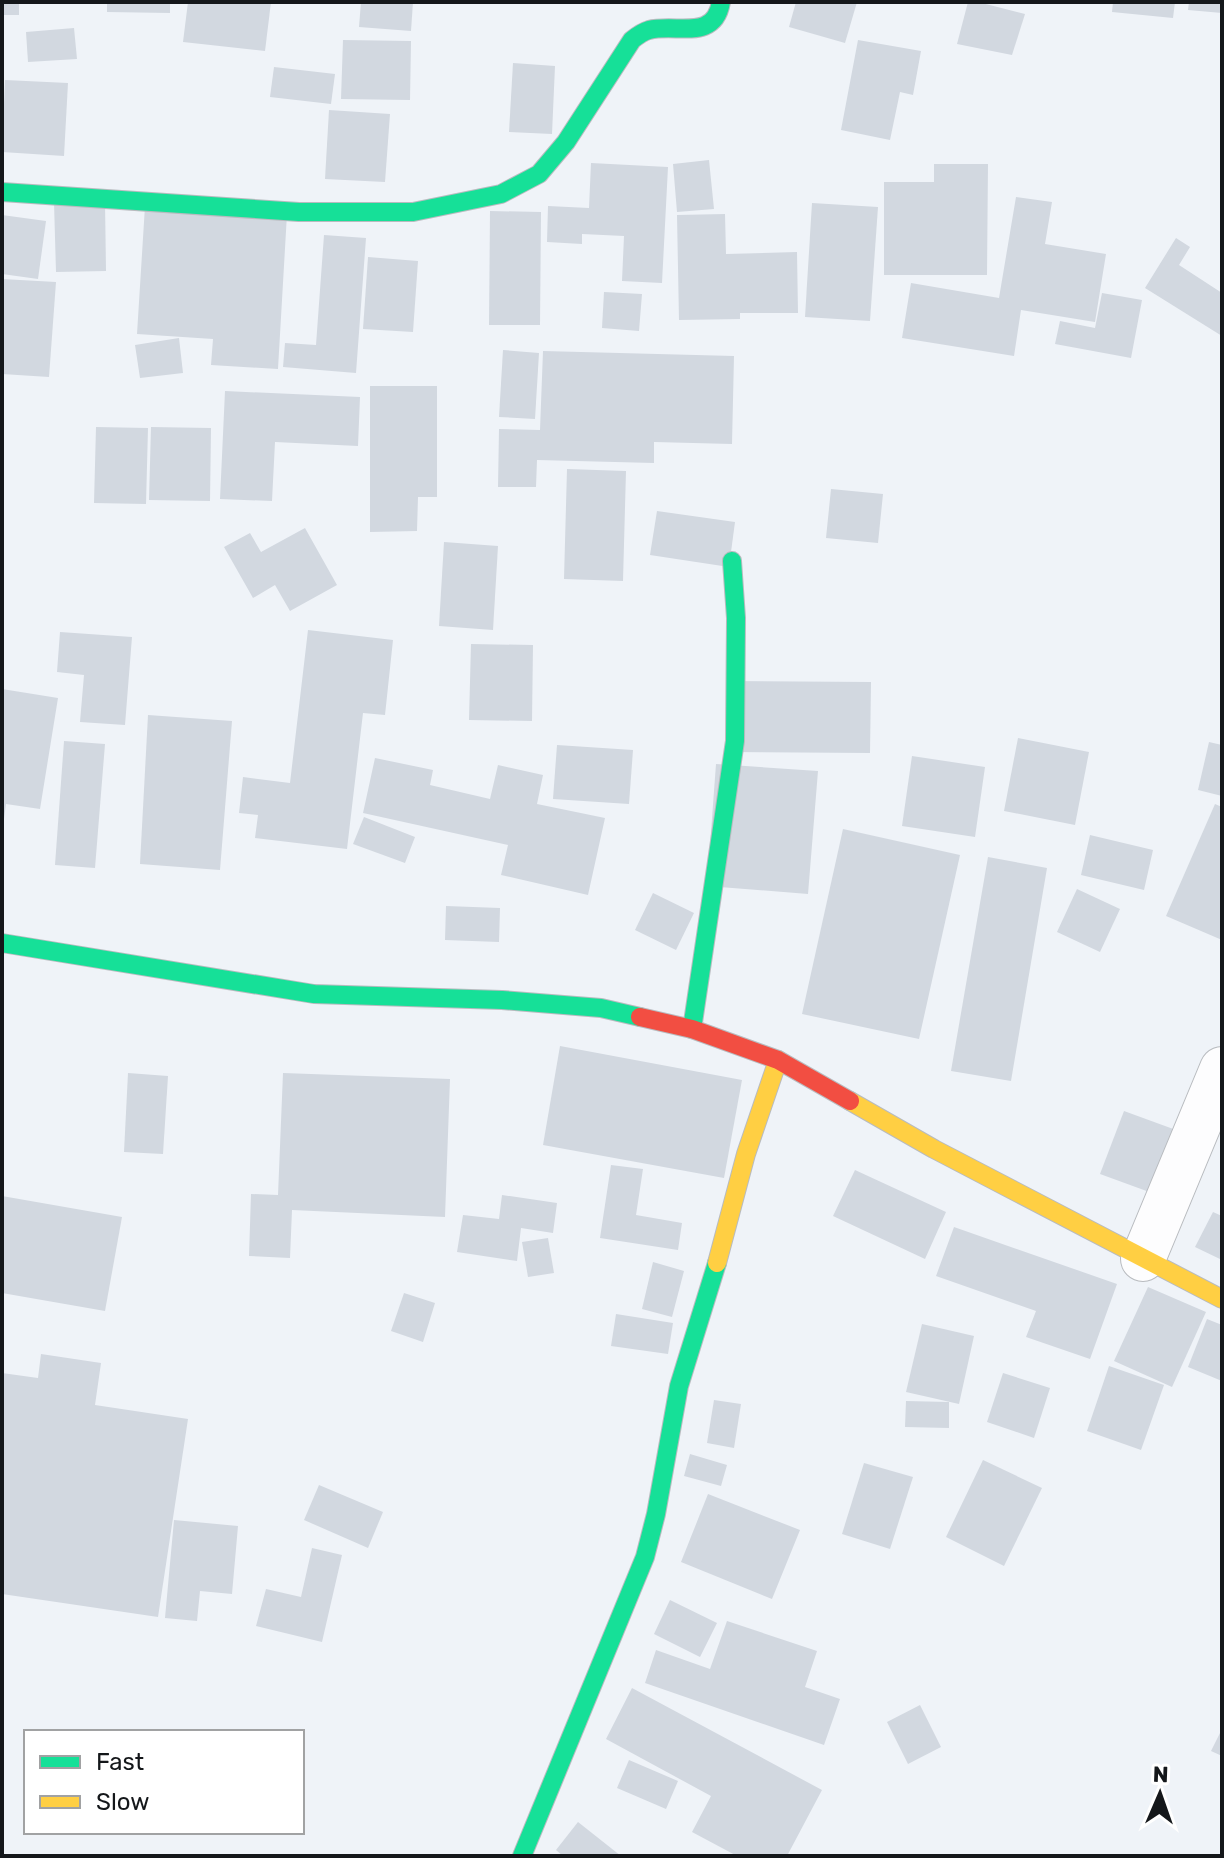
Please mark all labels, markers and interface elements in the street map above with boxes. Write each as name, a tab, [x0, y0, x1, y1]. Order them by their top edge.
legend	[24, 1730, 304, 1834]
text: Fast	[96, 1748, 144, 1776]
north arrow	[1120, 1754, 1200, 1834]
text: N	[1152, 1761, 1169, 1788]
text: Slow	[96, 1788, 149, 1816]

